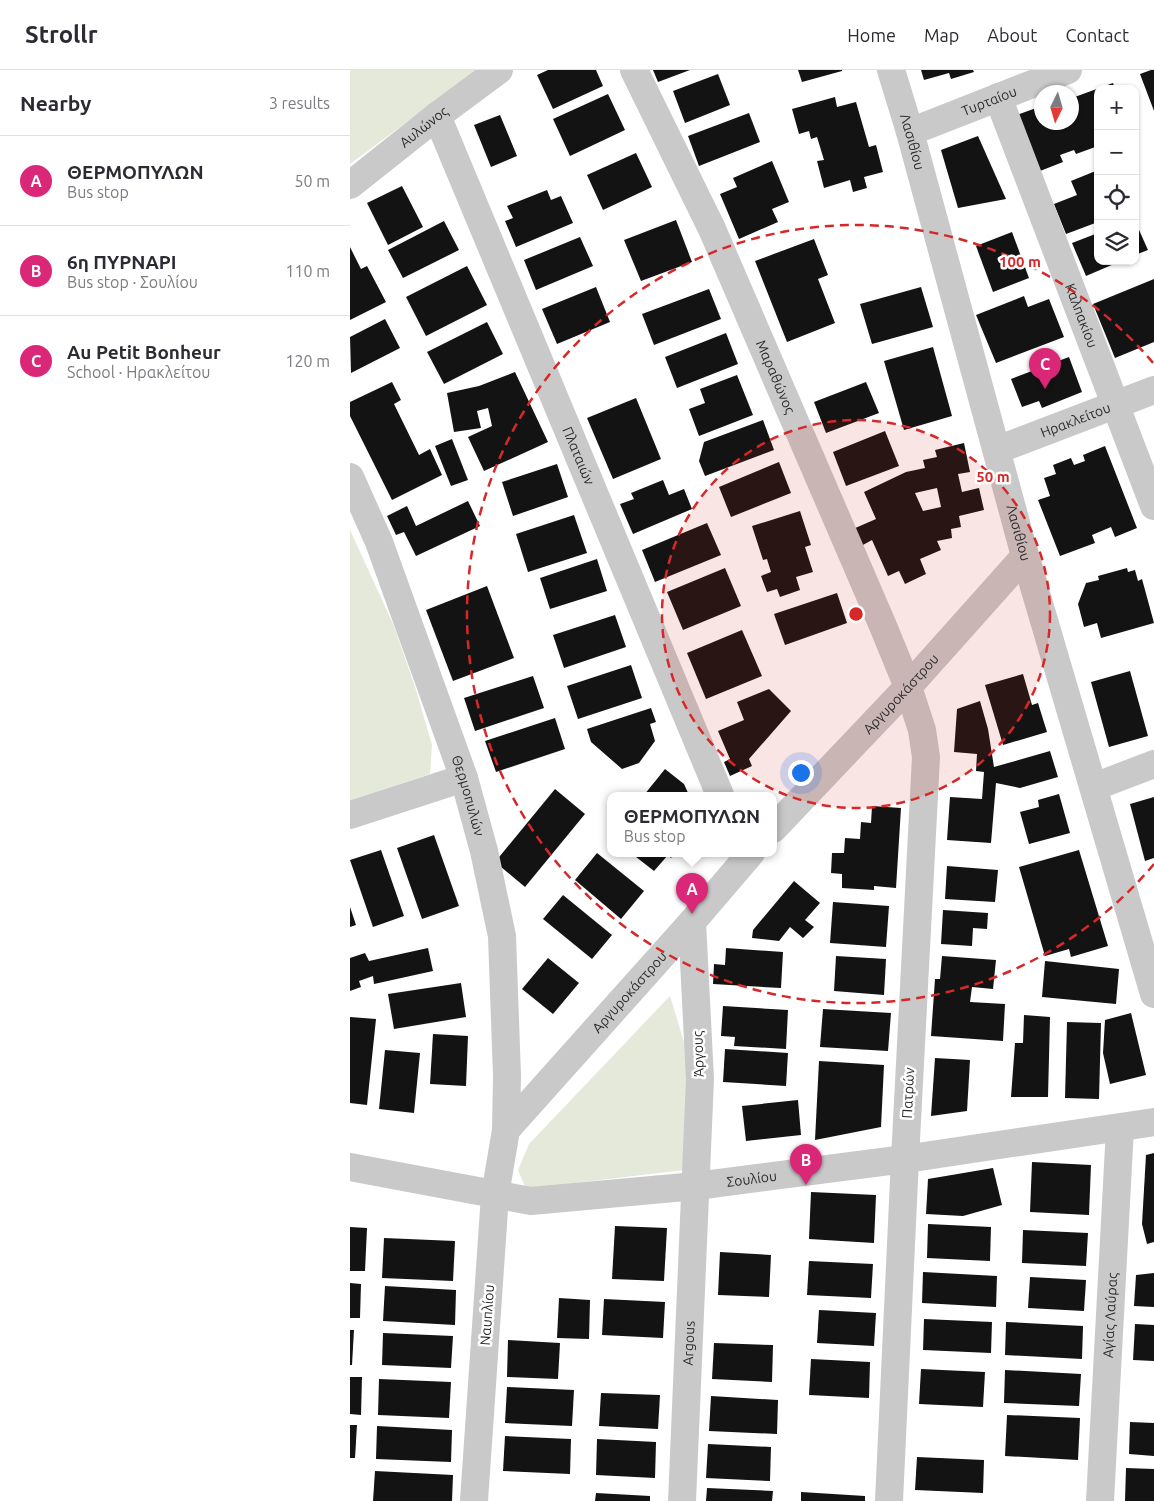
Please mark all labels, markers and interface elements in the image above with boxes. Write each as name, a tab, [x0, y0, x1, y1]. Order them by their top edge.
text: Strollr	[25, 21, 98, 48]
text: Home	[847, 25, 896, 45]
text: Map	[924, 25, 959, 45]
text: About	[987, 25, 1037, 45]
text: Contact	[1065, 25, 1129, 45]
street label: Τυρταίου	[959, 83, 1019, 119]
north arrow	[1034, 85, 1079, 130]
map controls	[1094, 85, 1139, 265]
button: +	[1094, 85, 1139, 130]
text: Nearby	[20, 91, 91, 115]
text: 3 results	[269, 94, 330, 112]
street label: Αυλώνος	[396, 102, 451, 151]
street label: Λασιθίου	[897, 112, 928, 172]
button: −	[1094, 130, 1139, 175]
text: ΘΕΡΜΟΠΥΛΩΝ	[67, 161, 204, 183]
text: A	[30, 172, 42, 190]
text: 50 m	[294, 172, 330, 190]
button: locate	[1094, 175, 1139, 220]
text: Bus stop	[67, 183, 129, 201]
button: layers	[1094, 220, 1139, 265]
text: 6η ΠΥΡΝΑΡΙ	[67, 251, 176, 273]
text: 100 m	[999, 253, 1041, 270]
text: B	[31, 262, 41, 280]
text: 110 m	[285, 262, 330, 280]
text: Bus stop · Σουλίου	[67, 273, 198, 291]
street label: Καλπακίου	[1062, 281, 1101, 350]
street label: Μαραθώνος	[753, 337, 799, 417]
text: Au Petit Bonheur	[67, 341, 221, 363]
pin: C	[1029, 348, 1061, 389]
text: C	[31, 352, 41, 370]
text: 120 m	[285, 352, 330, 370]
text: School · Ηρακλείτου	[67, 363, 210, 381]
street label: Ηρακλείτου	[1038, 399, 1113, 441]
street label: Πλαταιών	[559, 424, 598, 487]
text: 50 m	[976, 468, 1010, 485]
street label: Λασιθίου	[1003, 503, 1034, 563]
centre of rings	[847, 605, 865, 623]
street label: Αργυροκάστρου	[860, 651, 942, 737]
street label: Θερμοπυλών	[448, 753, 488, 838]
your location	[788, 760, 814, 786]
popup	[607, 792, 777, 857]
text: ΘΕΡΜΟΠΥΛΩΝ	[624, 805, 760, 827]
text: Bus stop	[624, 827, 686, 845]
pin: A	[676, 873, 708, 914]
street label: Αργυροκάστρου	[589, 948, 670, 1036]
street label: Άργους	[689, 1030, 707, 1078]
street label: Πατρών	[899, 1067, 917, 1119]
pin: B	[790, 1144, 822, 1185]
street label: Σουλίου	[726, 1168, 778, 1190]
street label: Αγίας Λαύρας	[1100, 1271, 1120, 1358]
street label: Ναυπλίου	[477, 1284, 497, 1346]
street label: Argous	[680, 1320, 698, 1366]

